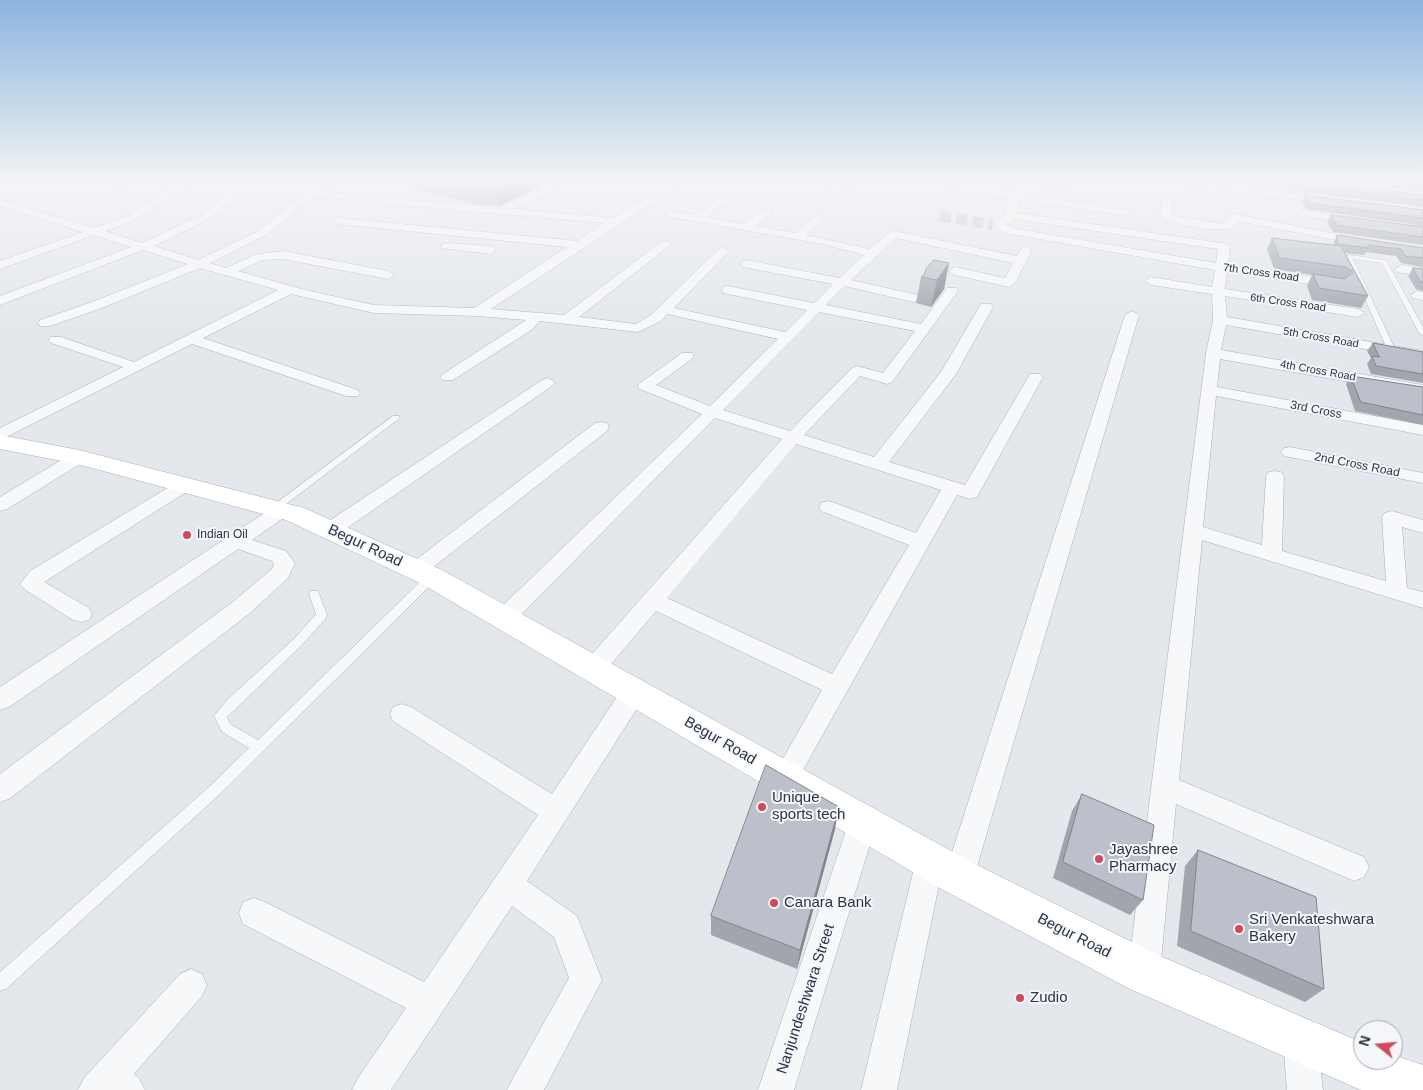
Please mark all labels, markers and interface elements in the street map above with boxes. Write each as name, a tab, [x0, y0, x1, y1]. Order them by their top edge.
street label: 7th Cross Road	[1222, 261, 1300, 285]
street label: 6th Cross Road	[1249, 291, 1327, 315]
street label: 5th Cross Road	[1282, 325, 1360, 351]
street label: 4th Cross Road	[1279, 358, 1357, 384]
street label: 3rd Cross	[1289, 398, 1343, 422]
street label: 2nd Cross Road	[1313, 450, 1401, 480]
street label: Begur Road	[325, 521, 405, 571]
place label: Indian Oil	[197, 528, 248, 542]
marker: Indian Oil	[181, 529, 193, 541]
street label: Begur Road	[681, 713, 759, 769]
place label: Unique sports tech	[772, 789, 845, 824]
marker: Unique sports tech	[756, 801, 768, 813]
place label: Jayashree Pharmacy	[1109, 841, 1178, 876]
marker: Jayashree Pharmacy	[1093, 853, 1105, 865]
place label: Canara Bank	[784, 894, 872, 912]
marker: Canara Bank	[768, 897, 780, 909]
street label: Begur Road	[1034, 910, 1114, 962]
place label: Sri Venkateshwara Bakery	[1249, 911, 1374, 946]
street label: Nanjundeshwara Street	[773, 922, 839, 1076]
marker: Sri Venkateshwara Bakery	[1233, 923, 1245, 935]
place label: Zudio	[1030, 989, 1068, 1007]
marker: Zudio	[1014, 992, 1026, 1004]
north arrow	[1353, 1020, 1403, 1070]
text: N	[1355, 1034, 1374, 1048]

